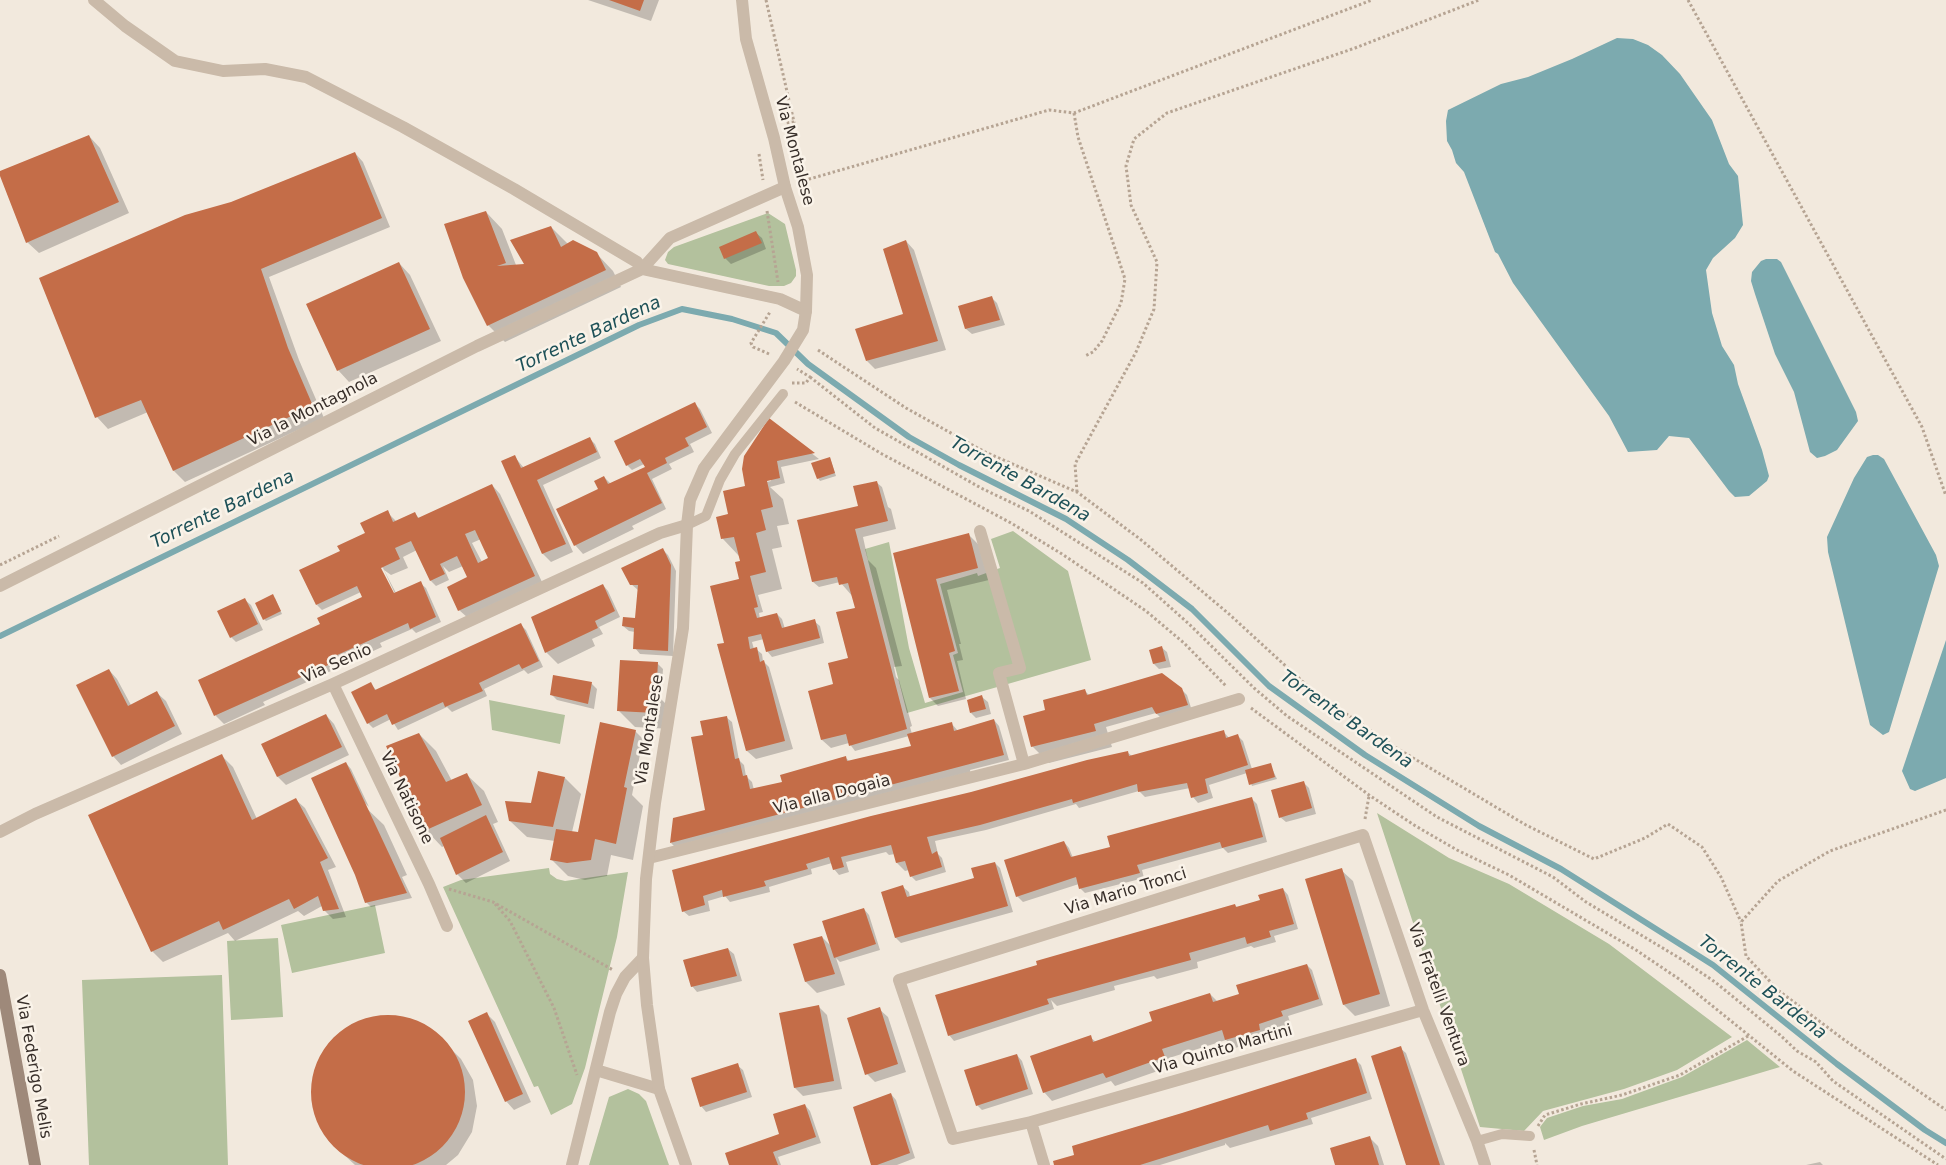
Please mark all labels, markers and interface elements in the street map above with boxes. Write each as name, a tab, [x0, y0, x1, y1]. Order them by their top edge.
street label: Via Montalese	[770, 94, 818, 208]
water label: Torrente Bardena	[513, 292, 665, 378]
street label: Via la Montagnola	[245, 369, 381, 451]
water label: Torrente Bardena	[946, 433, 1094, 527]
water label: Torrente Bardena	[148, 466, 298, 554]
street label: Via Senio	[299, 640, 375, 688]
water label: Torrente Bardena	[1276, 666, 1416, 774]
street label: Via Montalese	[632, 673, 668, 787]
street label: Via Natisone	[375, 749, 437, 847]
street label: Via alla Dogaia	[772, 771, 892, 819]
street label: Via Mario Tronci	[1063, 864, 1189, 920]
street label: Via Fratelli Ventura	[1403, 921, 1473, 1069]
water label: Torrente Bardena	[1694, 931, 1830, 1045]
street label: Via Federigo Melis	[11, 994, 55, 1140]
street label: Via Quinto Martini	[1151, 1021, 1295, 1079]

